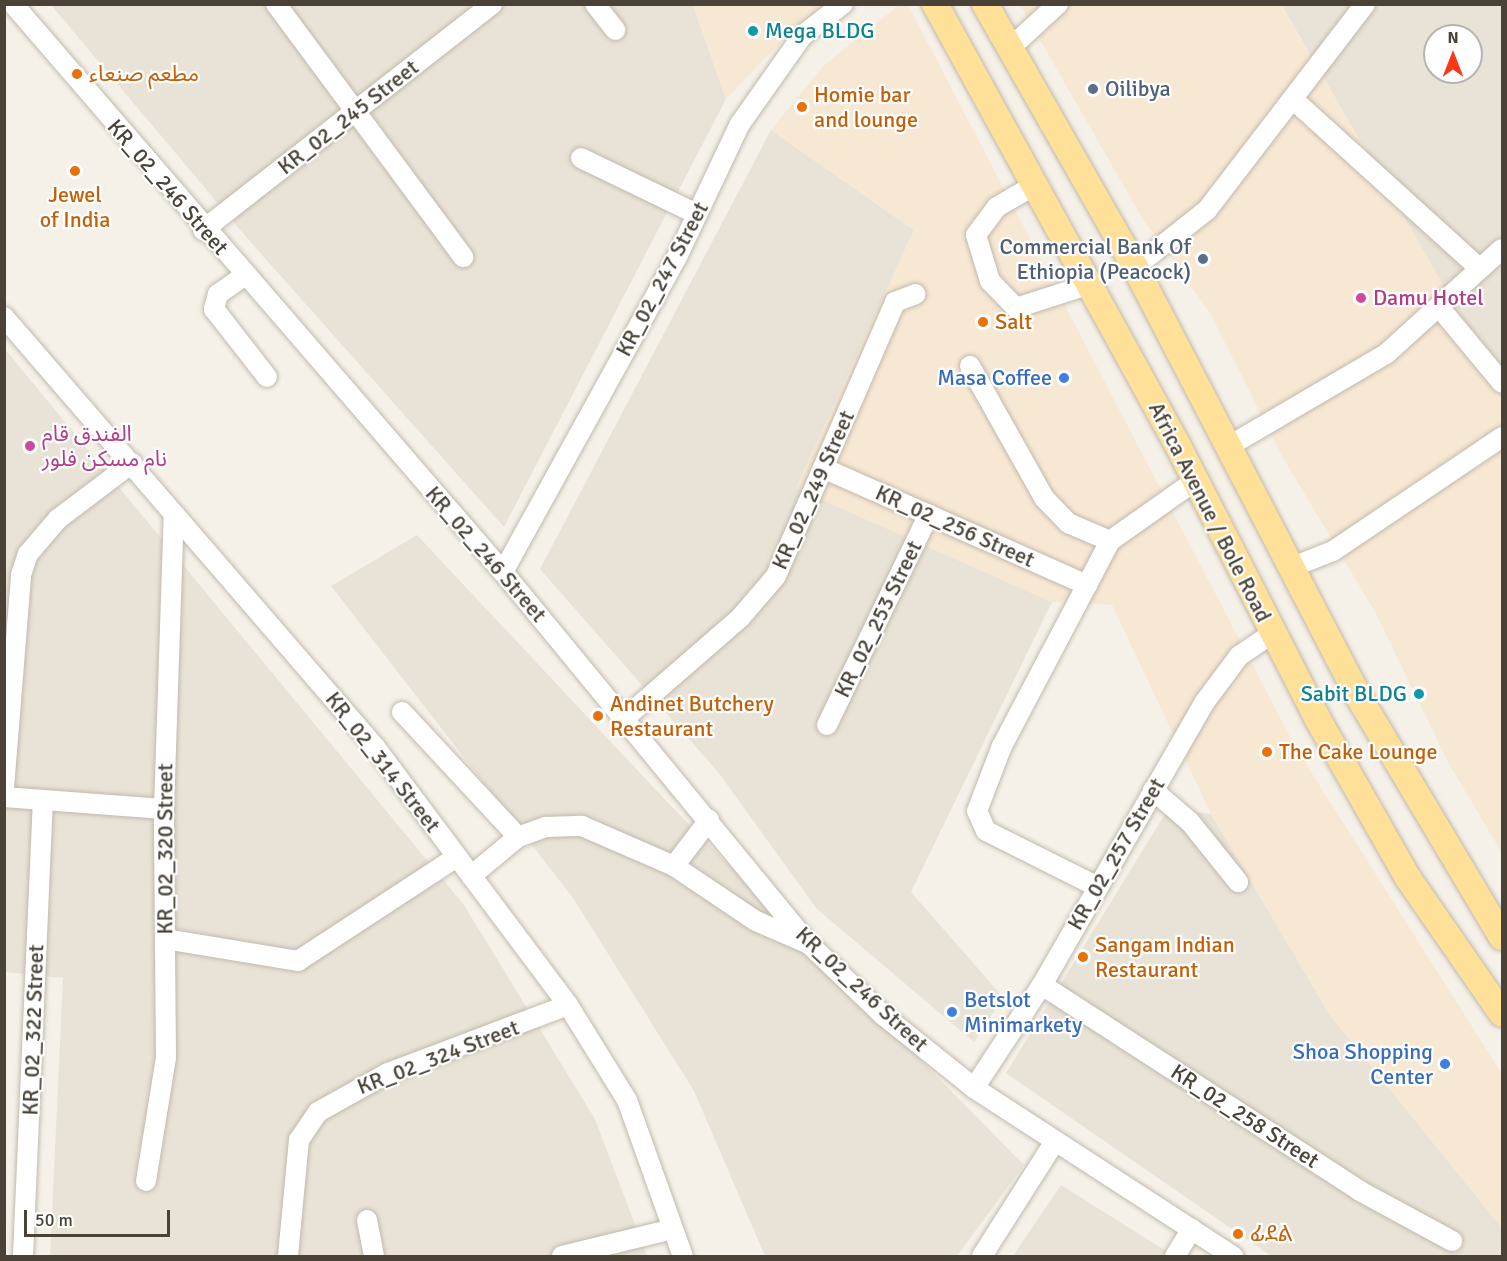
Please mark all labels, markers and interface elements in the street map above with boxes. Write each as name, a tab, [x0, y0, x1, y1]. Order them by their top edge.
place label: Mega BLDG	[765, 18, 874, 44]
marker: Mega BLDG	[746, 24, 760, 38]
north arrow	[1423, 24, 1483, 84]
text: N	[1447, 28, 1459, 48]
street label: KR_02_245 Street	[272, 54, 424, 180]
place label: مطعم صنعاء	[89, 61, 199, 87]
marker: مطعم صنعاء	[70, 67, 84, 81]
place label: Oilibya	[1105, 76, 1171, 102]
place label: Homie bar and lounge	[814, 81, 918, 132]
marker: Oilibya	[1086, 82, 1100, 96]
marker: Homie bar and lounge	[795, 100, 809, 114]
street label: KR_02_246 Street	[102, 114, 234, 260]
marker: Jewel of India	[68, 164, 82, 178]
place label: Jewel of India	[40, 181, 110, 232]
street label: KR_02_247 Street	[610, 197, 714, 361]
place label: Commercial Bank Of Ethiopia (Peacock)	[999, 233, 1191, 284]
marker: Commercial Bank Of Ethiopia (Peacock)	[1196, 252, 1210, 266]
place label: Damu Hotel	[1373, 285, 1484, 311]
marker: Damu Hotel	[1354, 291, 1368, 305]
place label: Salt	[995, 309, 1032, 335]
marker: Salt	[976, 315, 990, 329]
place label: Masa Coffee	[937, 365, 1052, 391]
marker: Masa Coffee	[1057, 371, 1071, 385]
street label: Africa Avenue / Bole Road	[1143, 398, 1277, 626]
street label: KR_02_249 Street	[766, 406, 860, 574]
place label: الفندق قام نام مسكن فلور	[42, 420, 167, 472]
marker: الفندق قام نام مسكن فلور	[23, 439, 37, 453]
street label: KR_02_256 Street	[871, 479, 1039, 573]
street label: KR_02_246 Street	[420, 481, 552, 627]
street label: KR_02_253 Street	[829, 536, 927, 702]
place label: Sabit BLDG	[1301, 681, 1407, 707]
street label: KR_02_314 Street	[320, 686, 446, 838]
marker: Sabit BLDG	[1412, 687, 1426, 701]
place label: Andinet Butchery Restaurant	[610, 690, 774, 742]
marker: Andinet Butchery Restaurant	[591, 709, 605, 723]
place label: The Cake Lounge	[1279, 739, 1437, 765]
marker: The Cake Lounge	[1260, 745, 1274, 759]
street label: KR_02_320 Street	[152, 763, 178, 935]
street label: KR_02_257 Street	[1062, 773, 1170, 935]
street label: KR_02_246 Street	[790, 921, 934, 1057]
place label: Sangam Indian Restaurant	[1095, 931, 1235, 982]
street label: KR_02_322 Street	[17, 944, 49, 1116]
marker: Sangam Indian Restaurant	[1076, 950, 1090, 964]
place label: Betslot Minimarkety	[964, 986, 1082, 1038]
marker: Betslot Minimarkety	[945, 1005, 959, 1019]
street label: KR_02_324 Street	[353, 1014, 523, 1100]
place label: Shoa Shopping Center	[1293, 1038, 1433, 1090]
marker: Shoa Shopping Center	[1438, 1057, 1452, 1071]
street label: KR_02_258 Street	[1166, 1058, 1324, 1174]
scale bar	[27, 1198, 172, 1236]
text: 50 m	[35, 1209, 73, 1231]
place label: ፊደል	[1250, 1221, 1293, 1247]
marker: ፊደል	[1231, 1227, 1245, 1241]

